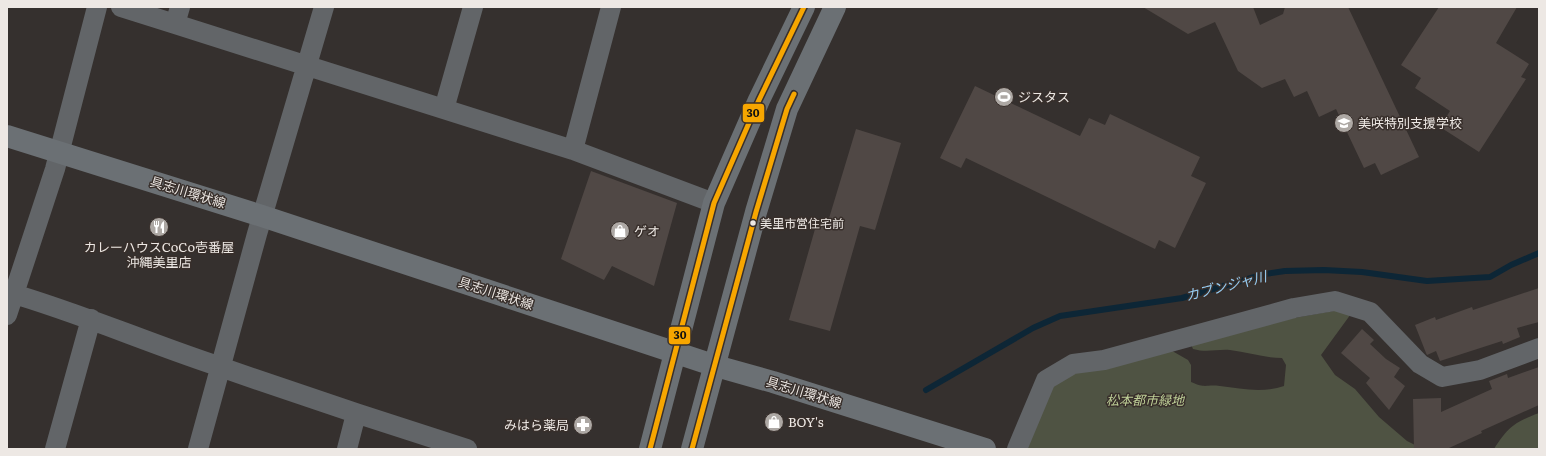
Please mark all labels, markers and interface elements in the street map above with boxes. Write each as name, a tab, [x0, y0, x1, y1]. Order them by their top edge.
sports icon: ジスタス	[993, 86, 1015, 108]
place label: ジスタス	[1018, 87, 1070, 106]
line badge: 30	[742, 103, 765, 123]
text: 30	[747, 104, 760, 120]
school or university icon: 美咲特別支援学校	[1333, 112, 1355, 134]
place label: 美咲特別支援学校	[1358, 113, 1462, 132]
street label: 具志川環状線	[148, 171, 228, 212]
place label: 美里市営住宅前	[760, 214, 844, 232]
restaurant icon: カレーハウスCoCo壱番屋 沖縄美里店	[148, 216, 170, 238]
marker: 美里市営住宅前	[748, 218, 758, 228]
shop icon: ゲオ	[609, 220, 631, 242]
place label: ゲオ	[634, 221, 660, 240]
place label: カレーハウスCoCo壱番屋 沖縄美里店	[84, 237, 234, 271]
water label: カブンジャ川	[1183, 265, 1271, 305]
street label: 具志川環状線	[456, 271, 536, 314]
line badge: 30	[668, 326, 691, 345]
text: 30	[674, 326, 687, 342]
street label: 具志川環状線	[764, 371, 844, 412]
park label: 松本都市緑地	[1106, 390, 1186, 409]
shop icon: BOY's	[763, 411, 785, 433]
place label: BOY's	[788, 412, 824, 431]
pharmacy icon: みはら薬局	[572, 414, 594, 436]
place label: みはら薬局	[504, 415, 569, 434]

